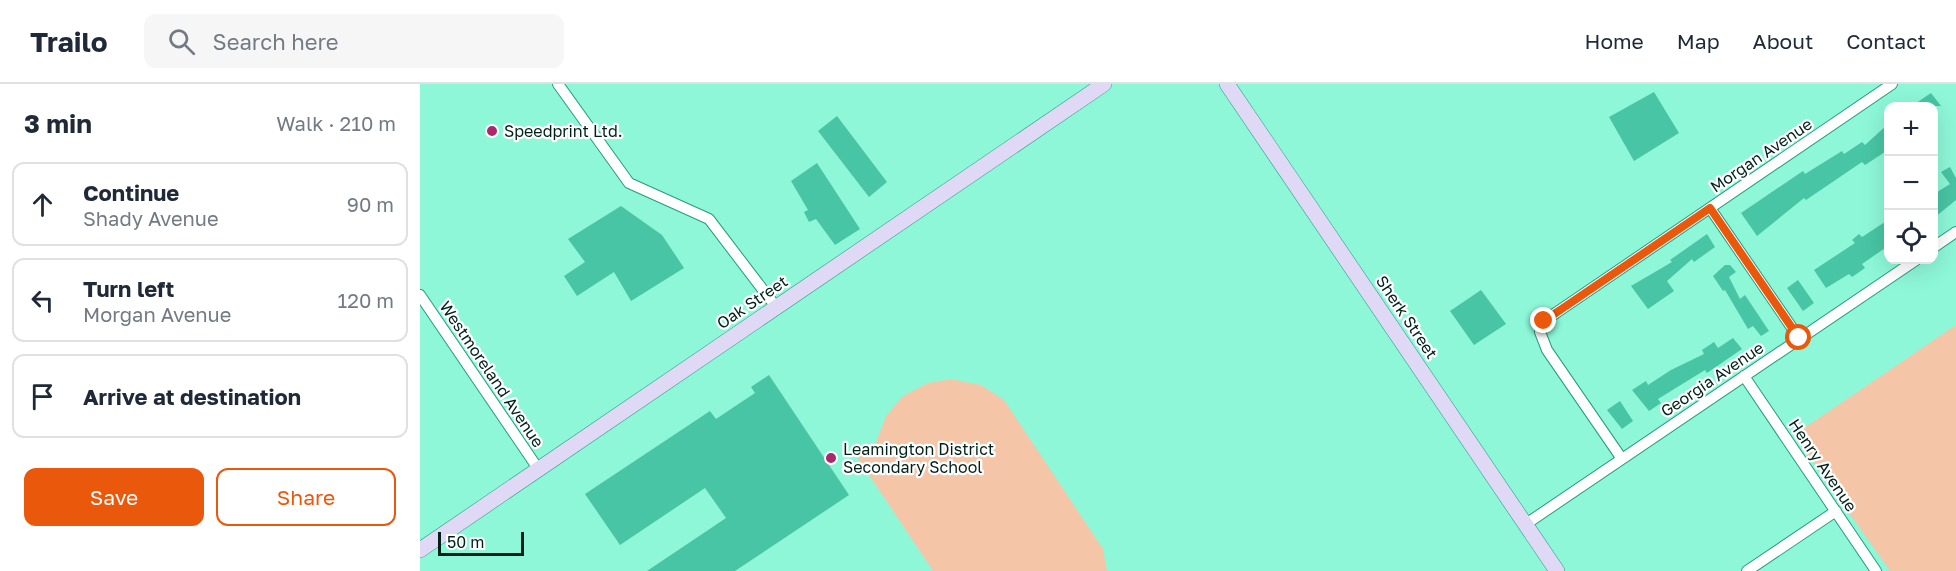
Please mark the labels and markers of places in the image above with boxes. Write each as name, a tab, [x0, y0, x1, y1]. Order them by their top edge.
place label: Speedprint Ltd.	[504, 121, 623, 141]
marker: Speedprint Ltd.	[485, 124, 499, 138]
place label: Leamington District Secondary School	[843, 439, 994, 477]
marker: Leamington District Secondary School	[824, 451, 838, 465]

